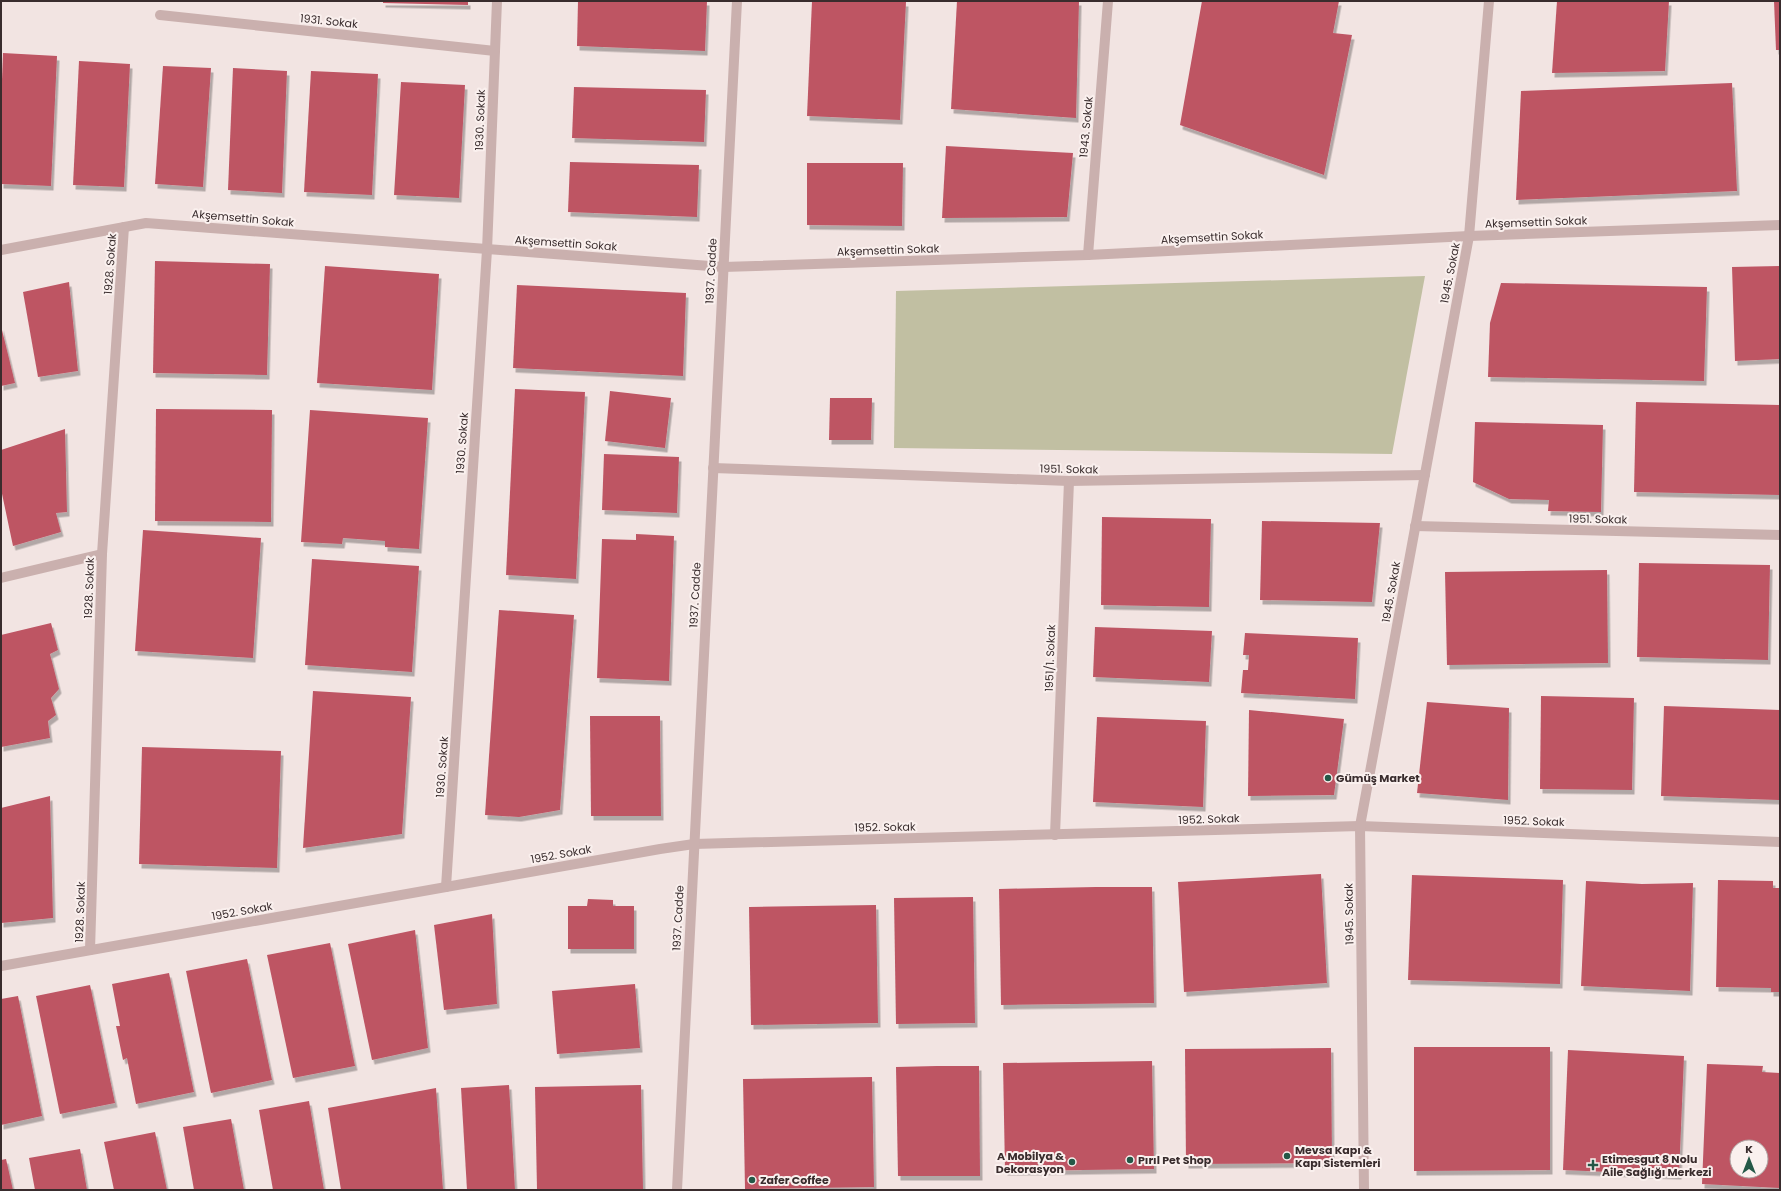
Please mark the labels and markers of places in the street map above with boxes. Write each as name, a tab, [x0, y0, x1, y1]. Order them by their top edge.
place label: Gümüş Market	[1336, 770, 1420, 786]
marker: Gümüş Market	[1323, 773, 1333, 783]
place label: Mevsa Kapı & Kapı Sistemleri	[1295, 1142, 1380, 1171]
place label: A Mobilya & Dekorasyon	[996, 1148, 1064, 1177]
marker: Mevsa Kapı & Kapı Sistemleri	[1282, 1151, 1292, 1161]
place label: Etimesgut 8 Nolu Aile Sağlığı Merkezi	[1602, 1151, 1711, 1180]
place label: Pırıl Pet Shop	[1138, 1152, 1212, 1168]
marker: Pırıl Pet Shop	[1125, 1155, 1135, 1165]
marker: A Mobilya & Dekorasyon	[1067, 1157, 1077, 1167]
marker: Etimesgut 8 Nolu Aile Sağlığı Merkezi	[1587, 1159, 1599, 1171]
place label: Zafer Coffee	[760, 1172, 829, 1188]
marker: Zafer Coffee	[747, 1175, 757, 1185]

